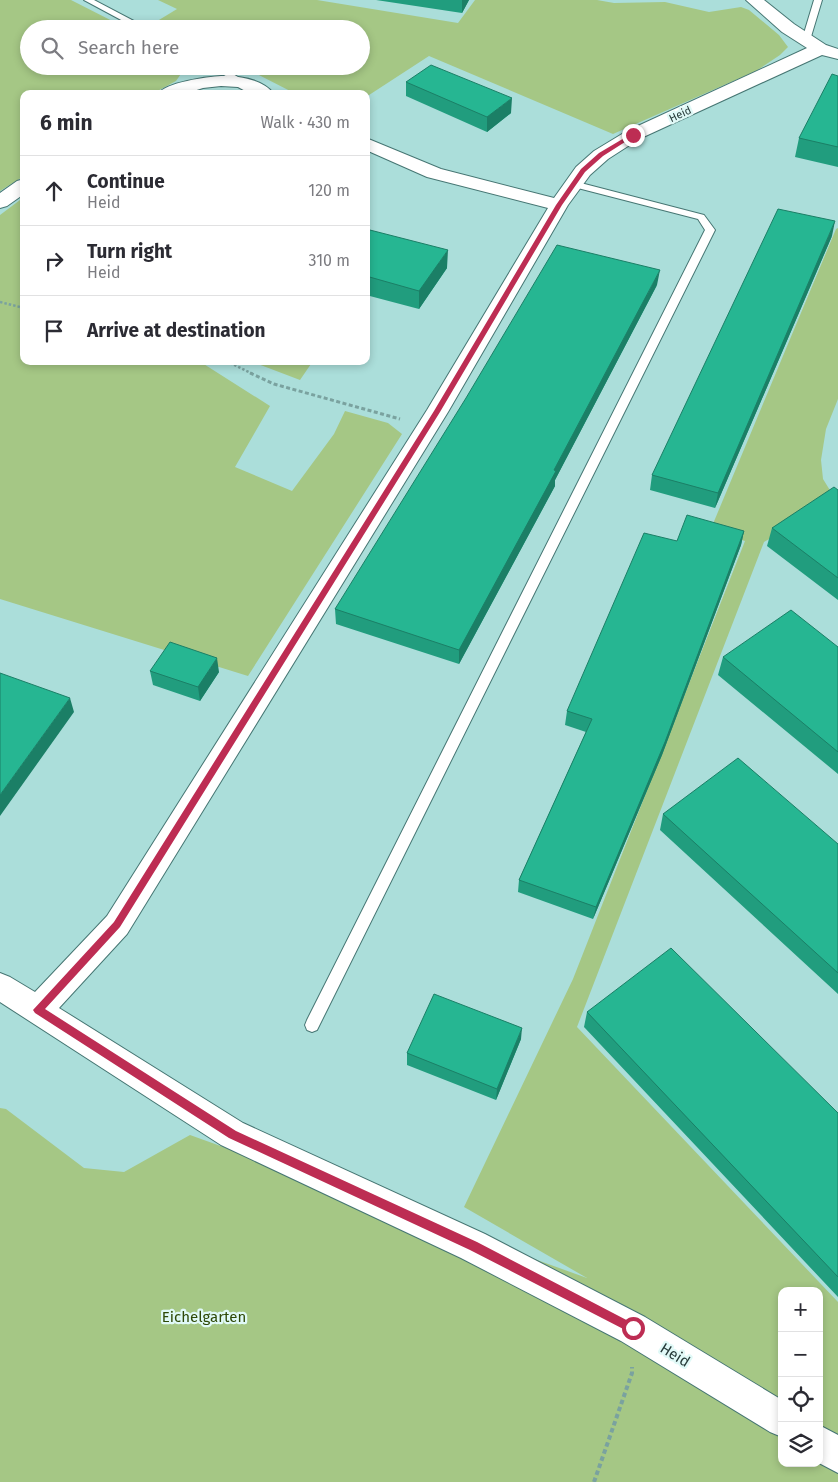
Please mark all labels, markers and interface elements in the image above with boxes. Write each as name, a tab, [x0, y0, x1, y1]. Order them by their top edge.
search box	[20, 20, 370, 75]
icon: search	[38, 34, 66, 62]
text: Search here	[78, 36, 179, 59]
street label: Heid	[667, 104, 693, 125]
text: 6 min	[40, 110, 93, 136]
text: Walk · 430 m	[260, 113, 350, 132]
route end	[622, 124, 645, 147]
text: Continue	[87, 170, 165, 193]
icon: ahead	[40, 177, 68, 205]
text: 120 m	[308, 181, 350, 200]
text: Heid	[87, 193, 121, 212]
text: Turn right	[87, 240, 172, 263]
icon: right	[40, 247, 68, 275]
text: 310 m	[309, 251, 350, 270]
text: Heid	[87, 263, 121, 282]
icon: arrive	[40, 317, 68, 345]
text: Arrive at destination	[87, 319, 266, 342]
map controls	[778, 1287, 823, 1467]
button: +	[778, 1287, 823, 1332]
park label: Eichelgarten	[162, 1308, 246, 1326]
route start	[622, 1317, 645, 1340]
button: −	[778, 1332, 823, 1377]
street label: Heid	[657, 1339, 693, 1371]
button: locate	[778, 1377, 823, 1422]
button: layers	[778, 1422, 823, 1467]

